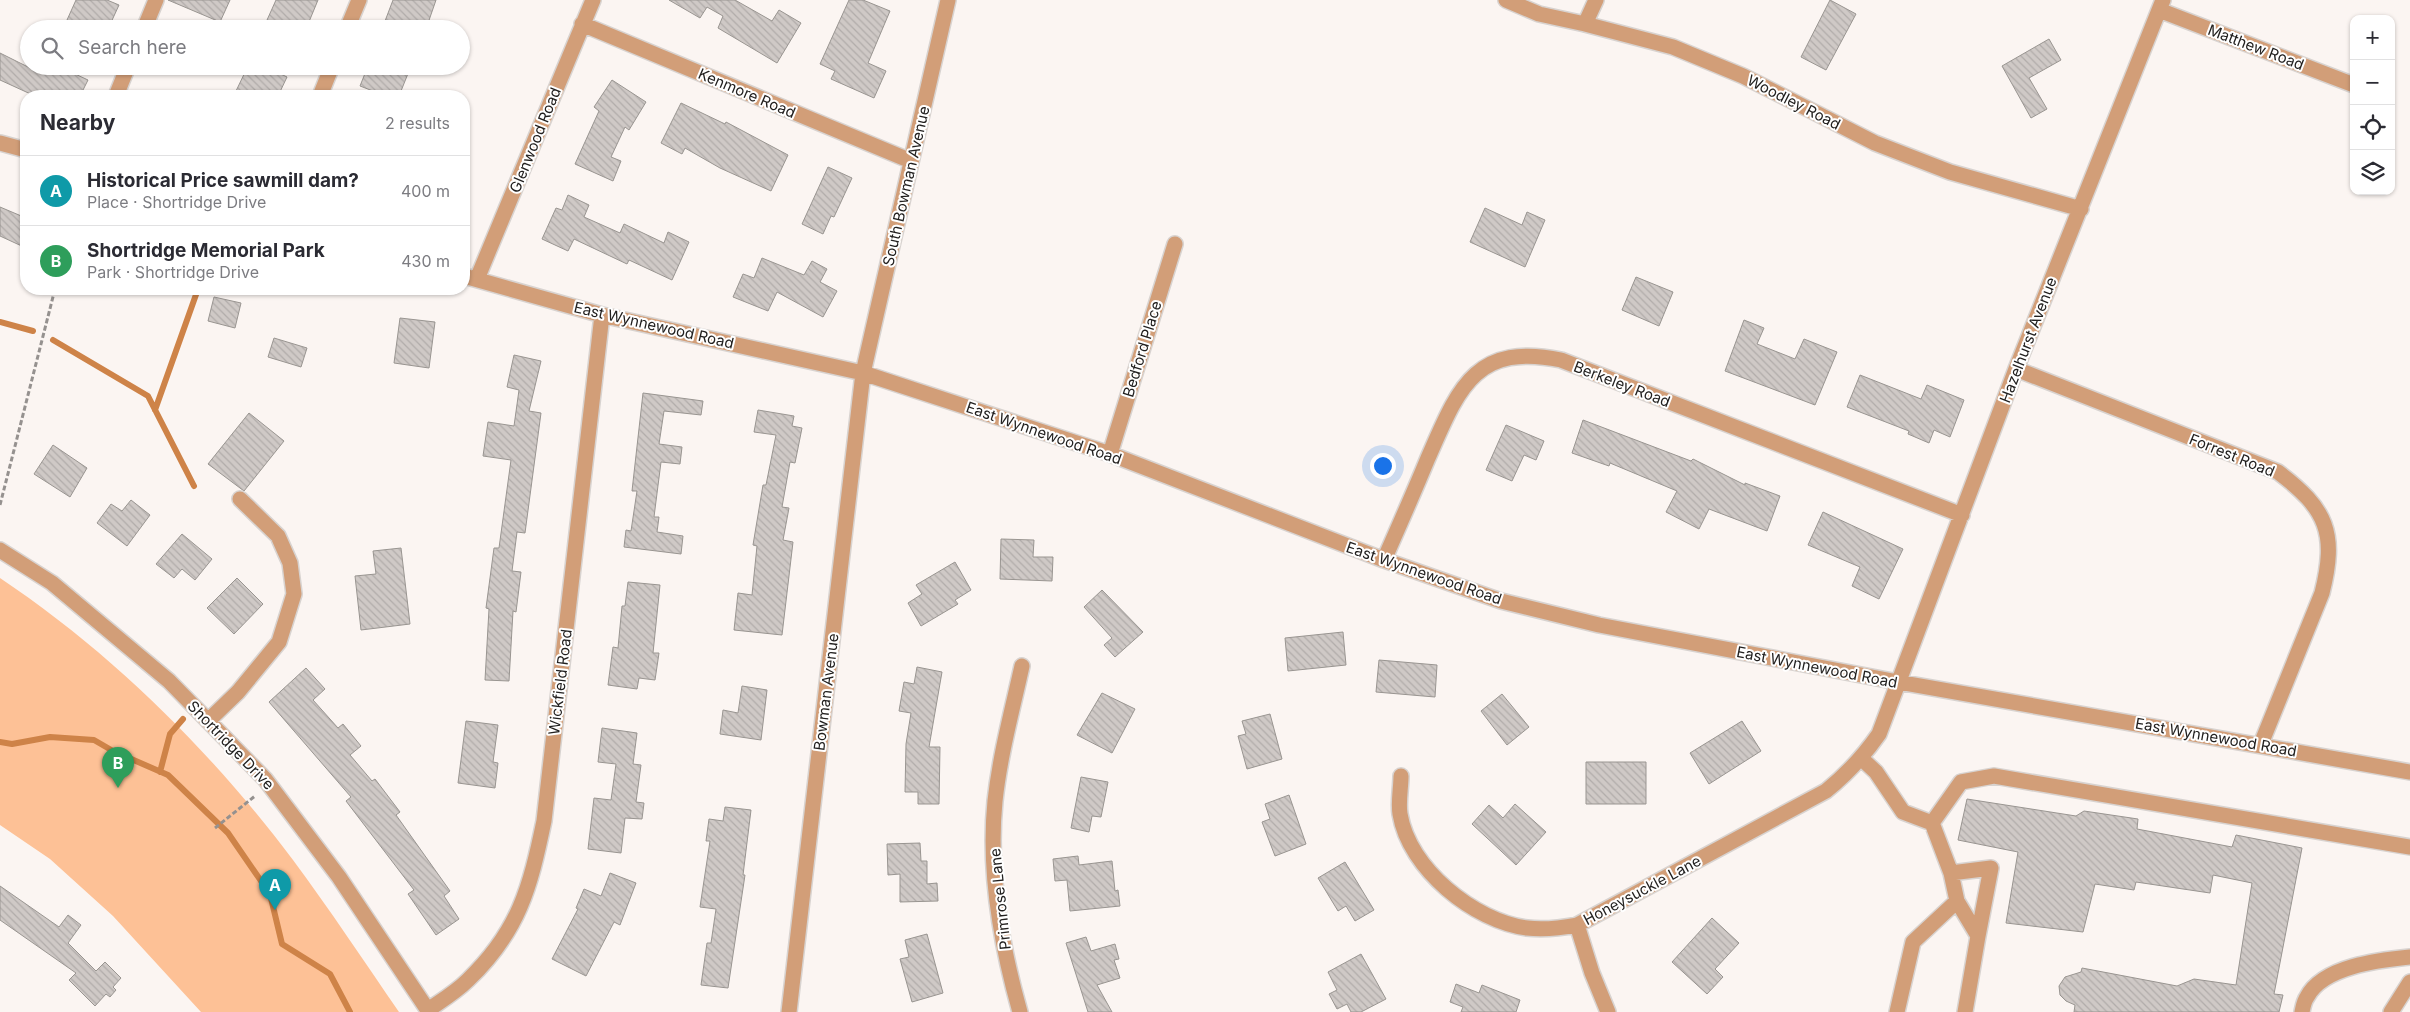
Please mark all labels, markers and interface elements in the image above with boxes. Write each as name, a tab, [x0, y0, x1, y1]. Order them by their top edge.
map controls	[2350, 15, 2395, 195]
button: +	[2350, 15, 2395, 60]
search box	[20, 20, 470, 75]
street label: Matthew Road	[2205, 20, 2307, 74]
icon: search	[38, 34, 66, 62]
text: Search here	[78, 36, 187, 59]
button: −	[2350, 60, 2395, 105]
street label: Kenmore Road	[696, 64, 798, 122]
street label: Woodley Road	[1744, 70, 1844, 134]
street label: Glenwood Road	[505, 85, 565, 195]
street label: South Bowman Avenue	[878, 104, 934, 268]
button: locate	[2350, 105, 2395, 150]
text: Nearby	[40, 110, 115, 135]
text: 2 results	[385, 113, 450, 133]
button: layers	[2350, 150, 2395, 195]
text: Historical Price sawmill dam?	[87, 169, 359, 192]
text: A	[50, 181, 62, 201]
text: 400 m	[401, 181, 450, 201]
text: Place · Shortridge Drive	[87, 192, 266, 212]
text: Shortridge Memorial Park	[87, 239, 325, 262]
text: B	[51, 251, 61, 271]
text: 430 m	[401, 251, 450, 271]
text: Park · Shortridge Drive	[87, 262, 259, 282]
street label: Hazelhurst Avenue	[1995, 274, 2061, 406]
street label: East Wynnewood Road	[572, 297, 736, 353]
street label: Bedford Place	[1118, 299, 1166, 399]
street label: Berkeley Road	[1571, 357, 1673, 411]
street label: East Wynnewood Road	[964, 397, 1124, 469]
street label: Forrest Road	[2186, 429, 2278, 481]
your location	[1370, 453, 1396, 479]
street label: East Wynnewood Road	[1344, 537, 1504, 609]
street label: Wickfield Road	[544, 628, 576, 736]
street label: Bowman Avenue	[809, 632, 843, 752]
street label: East Wynnewood Road	[1735, 642, 1899, 692]
street label: Shortridge Drive	[184, 697, 278, 793]
street label: East Wynnewood Road	[2134, 713, 2298, 761]
pin: B	[102, 747, 134, 788]
street label: Primrose Lane	[985, 847, 1015, 951]
street label: Honeysuckle Lane	[1580, 851, 1704, 929]
pin: A	[259, 869, 291, 910]

